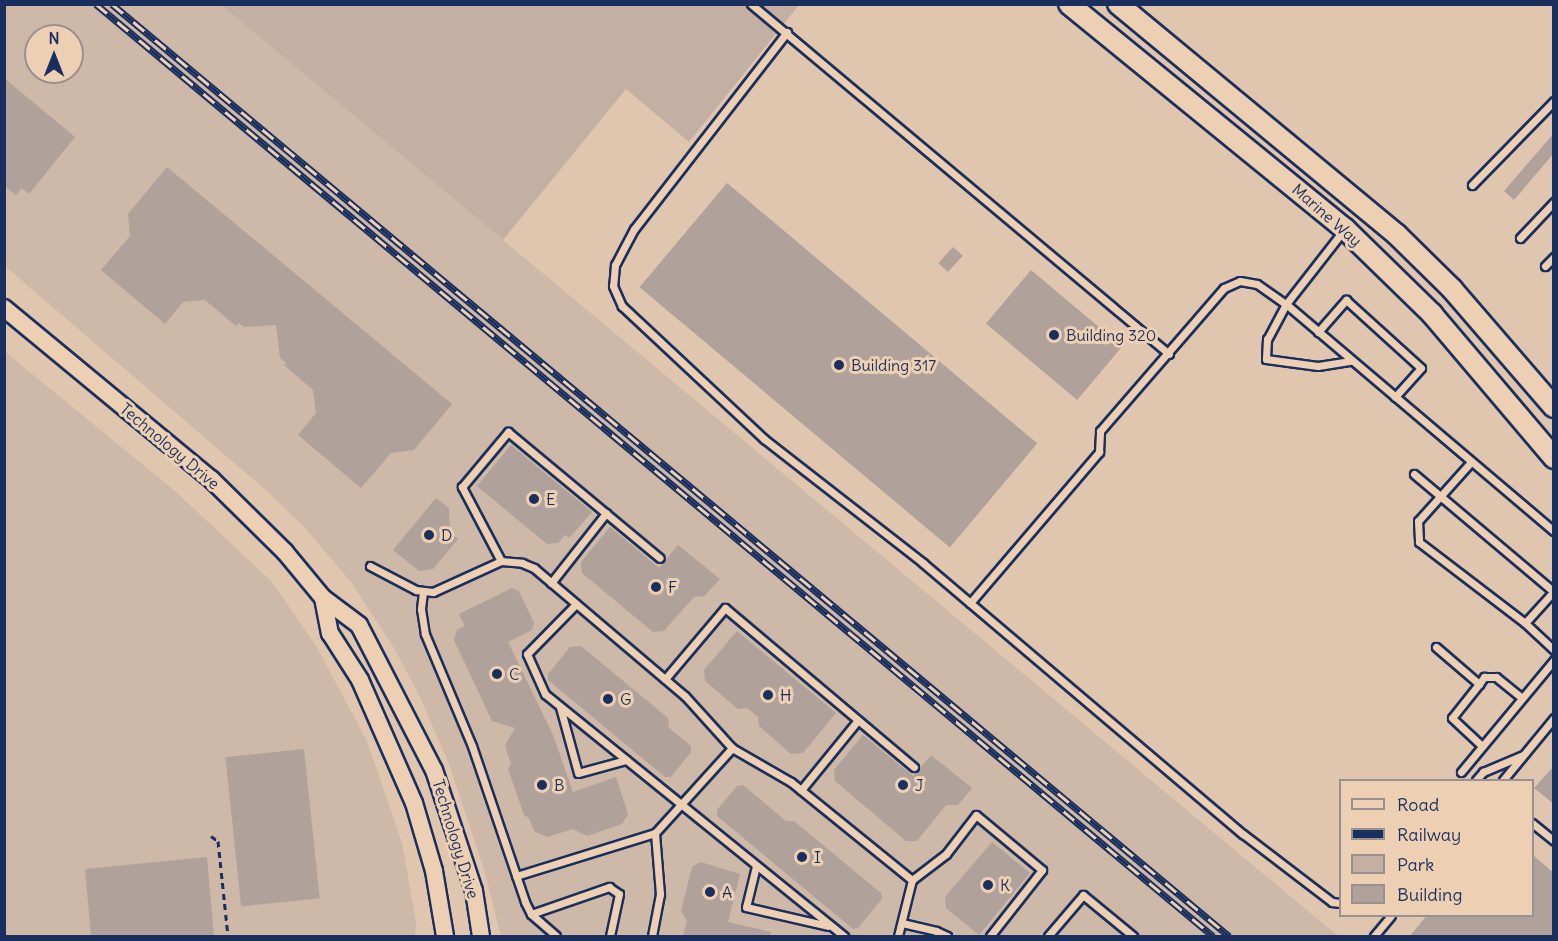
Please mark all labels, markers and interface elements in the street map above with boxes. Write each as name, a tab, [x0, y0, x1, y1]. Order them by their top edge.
north arrow	[24, 24, 84, 84]
text: N	[48, 28, 60, 48]
street label: Marine Way	[1288, 180, 1366, 250]
place label: Building 320	[1066, 325, 1156, 345]
marker: Building 320	[1047, 328, 1061, 342]
place label: Building 317	[851, 355, 936, 375]
marker: Building 317	[832, 358, 846, 372]
street label: Technology Drive	[116, 399, 224, 493]
place label: E	[546, 489, 555, 509]
marker: E	[527, 492, 541, 506]
place label: D	[441, 525, 452, 545]
marker: D	[422, 528, 436, 542]
place label: F	[668, 577, 677, 597]
marker: F	[649, 580, 663, 594]
place label: C	[509, 664, 520, 684]
marker: C	[490, 667, 504, 681]
place label: H	[780, 685, 791, 705]
marker: H	[761, 688, 775, 702]
place label: G	[620, 689, 632, 709]
marker: G	[601, 692, 615, 706]
place label: B	[554, 775, 564, 795]
place label: J	[915, 775, 923, 795]
street label: Technology Drive	[429, 777, 483, 901]
marker: B	[535, 778, 549, 792]
marker: J	[896, 778, 910, 792]
legend	[1339, 779, 1534, 917]
text: Road	[1397, 793, 1439, 816]
text: Railway	[1397, 823, 1461, 846]
place label: I	[814, 847, 821, 867]
marker: I	[795, 850, 809, 864]
text: Park	[1397, 853, 1434, 876]
place label: K	[1000, 875, 1010, 895]
marker: K	[981, 878, 995, 892]
place label: A	[722, 882, 732, 902]
text: Building	[1397, 883, 1462, 906]
marker: A	[703, 885, 717, 899]

